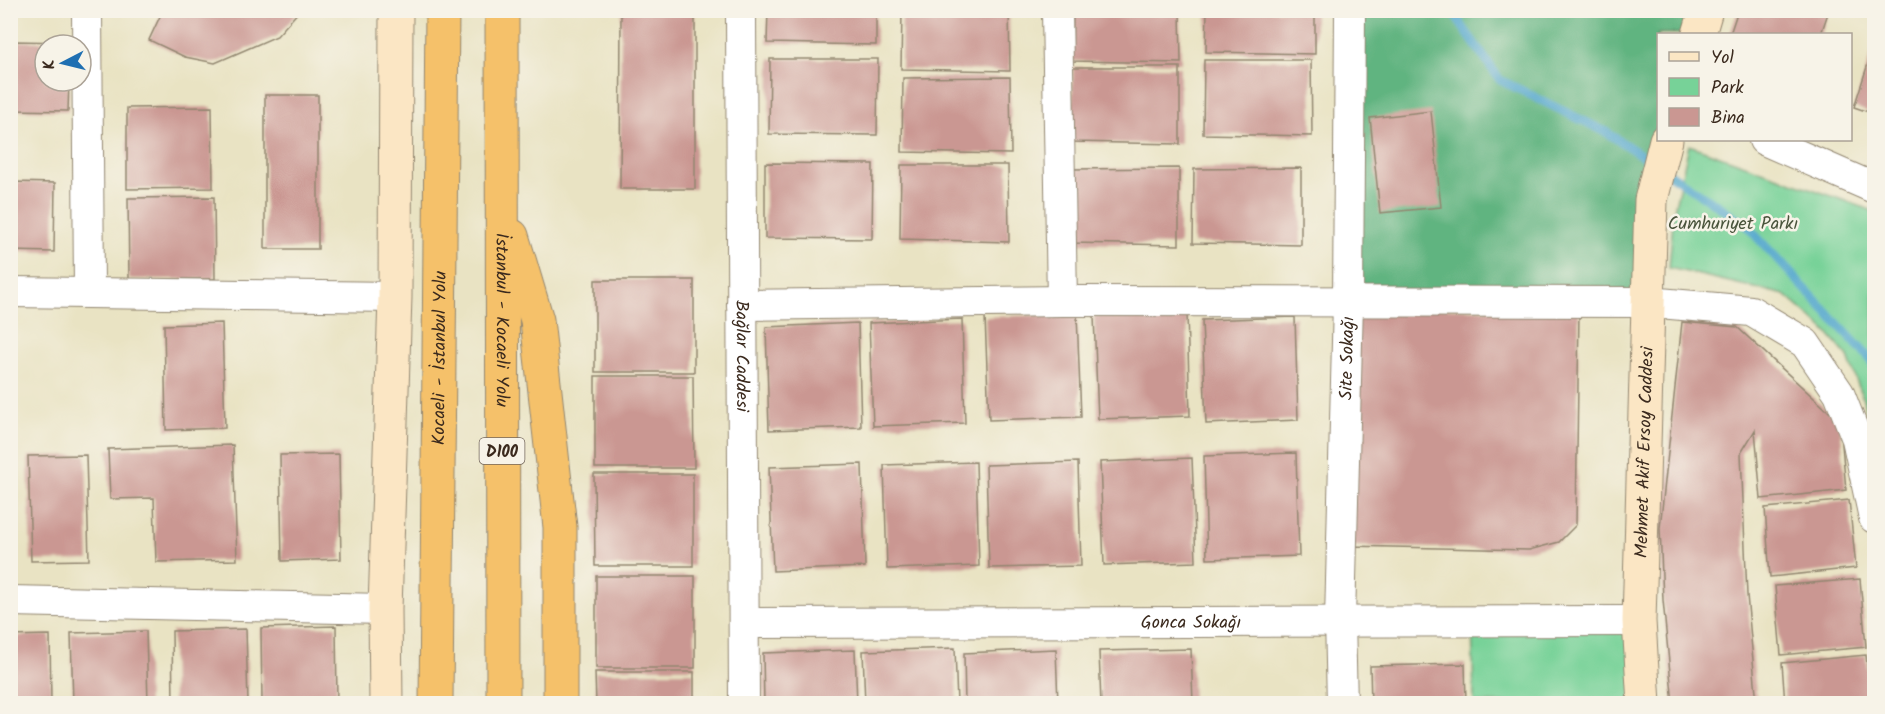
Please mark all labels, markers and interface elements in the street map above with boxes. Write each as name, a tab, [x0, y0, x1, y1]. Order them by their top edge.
north arrow	[33, 33, 93, 93]
legend	[1657, 33, 1852, 141]
text: Yol	[1711, 44, 1735, 73]
text: K	[37, 58, 63, 71]
text: Park	[1711, 74, 1744, 103]
text: Bina	[1711, 104, 1745, 133]
park label: Cumhuriyet Parkı	[1668, 210, 1798, 239]
street label: İstanbul - Kocaeli Yolu	[486, 233, 516, 408]
street label: Kocaeli - İstanbul Yolu	[425, 270, 456, 445]
street label: Bağlar Caddesi	[726, 300, 756, 413]
street label: Site Sokağı	[1333, 316, 1364, 400]
street label: Mehmet Akif Ersoy Caddesi	[1628, 345, 1663, 558]
road number: D100	[480, 438, 524, 464]
street label: Gonca Sokağı	[1141, 609, 1241, 638]

